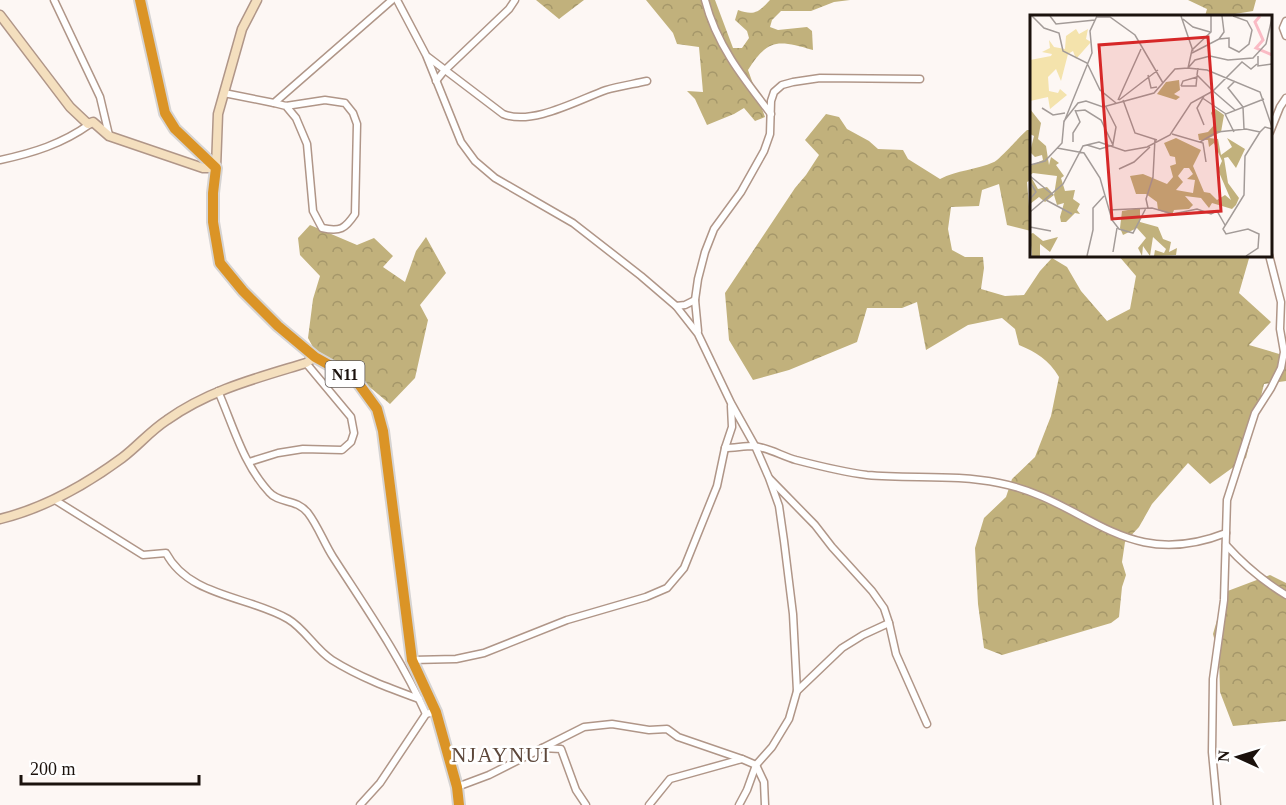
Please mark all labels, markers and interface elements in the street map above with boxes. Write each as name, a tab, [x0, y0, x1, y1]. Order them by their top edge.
inset map	[1030, 15, 1271, 256]
road number: N11	[326, 361, 364, 387]
north arrow	[1208, 727, 1268, 787]
district label: NJAYNUI	[451, 743, 551, 767]
scale bar	[21, 748, 200, 786]
text: N	[1215, 749, 1232, 762]
text: 200 m	[30, 759, 76, 779]

